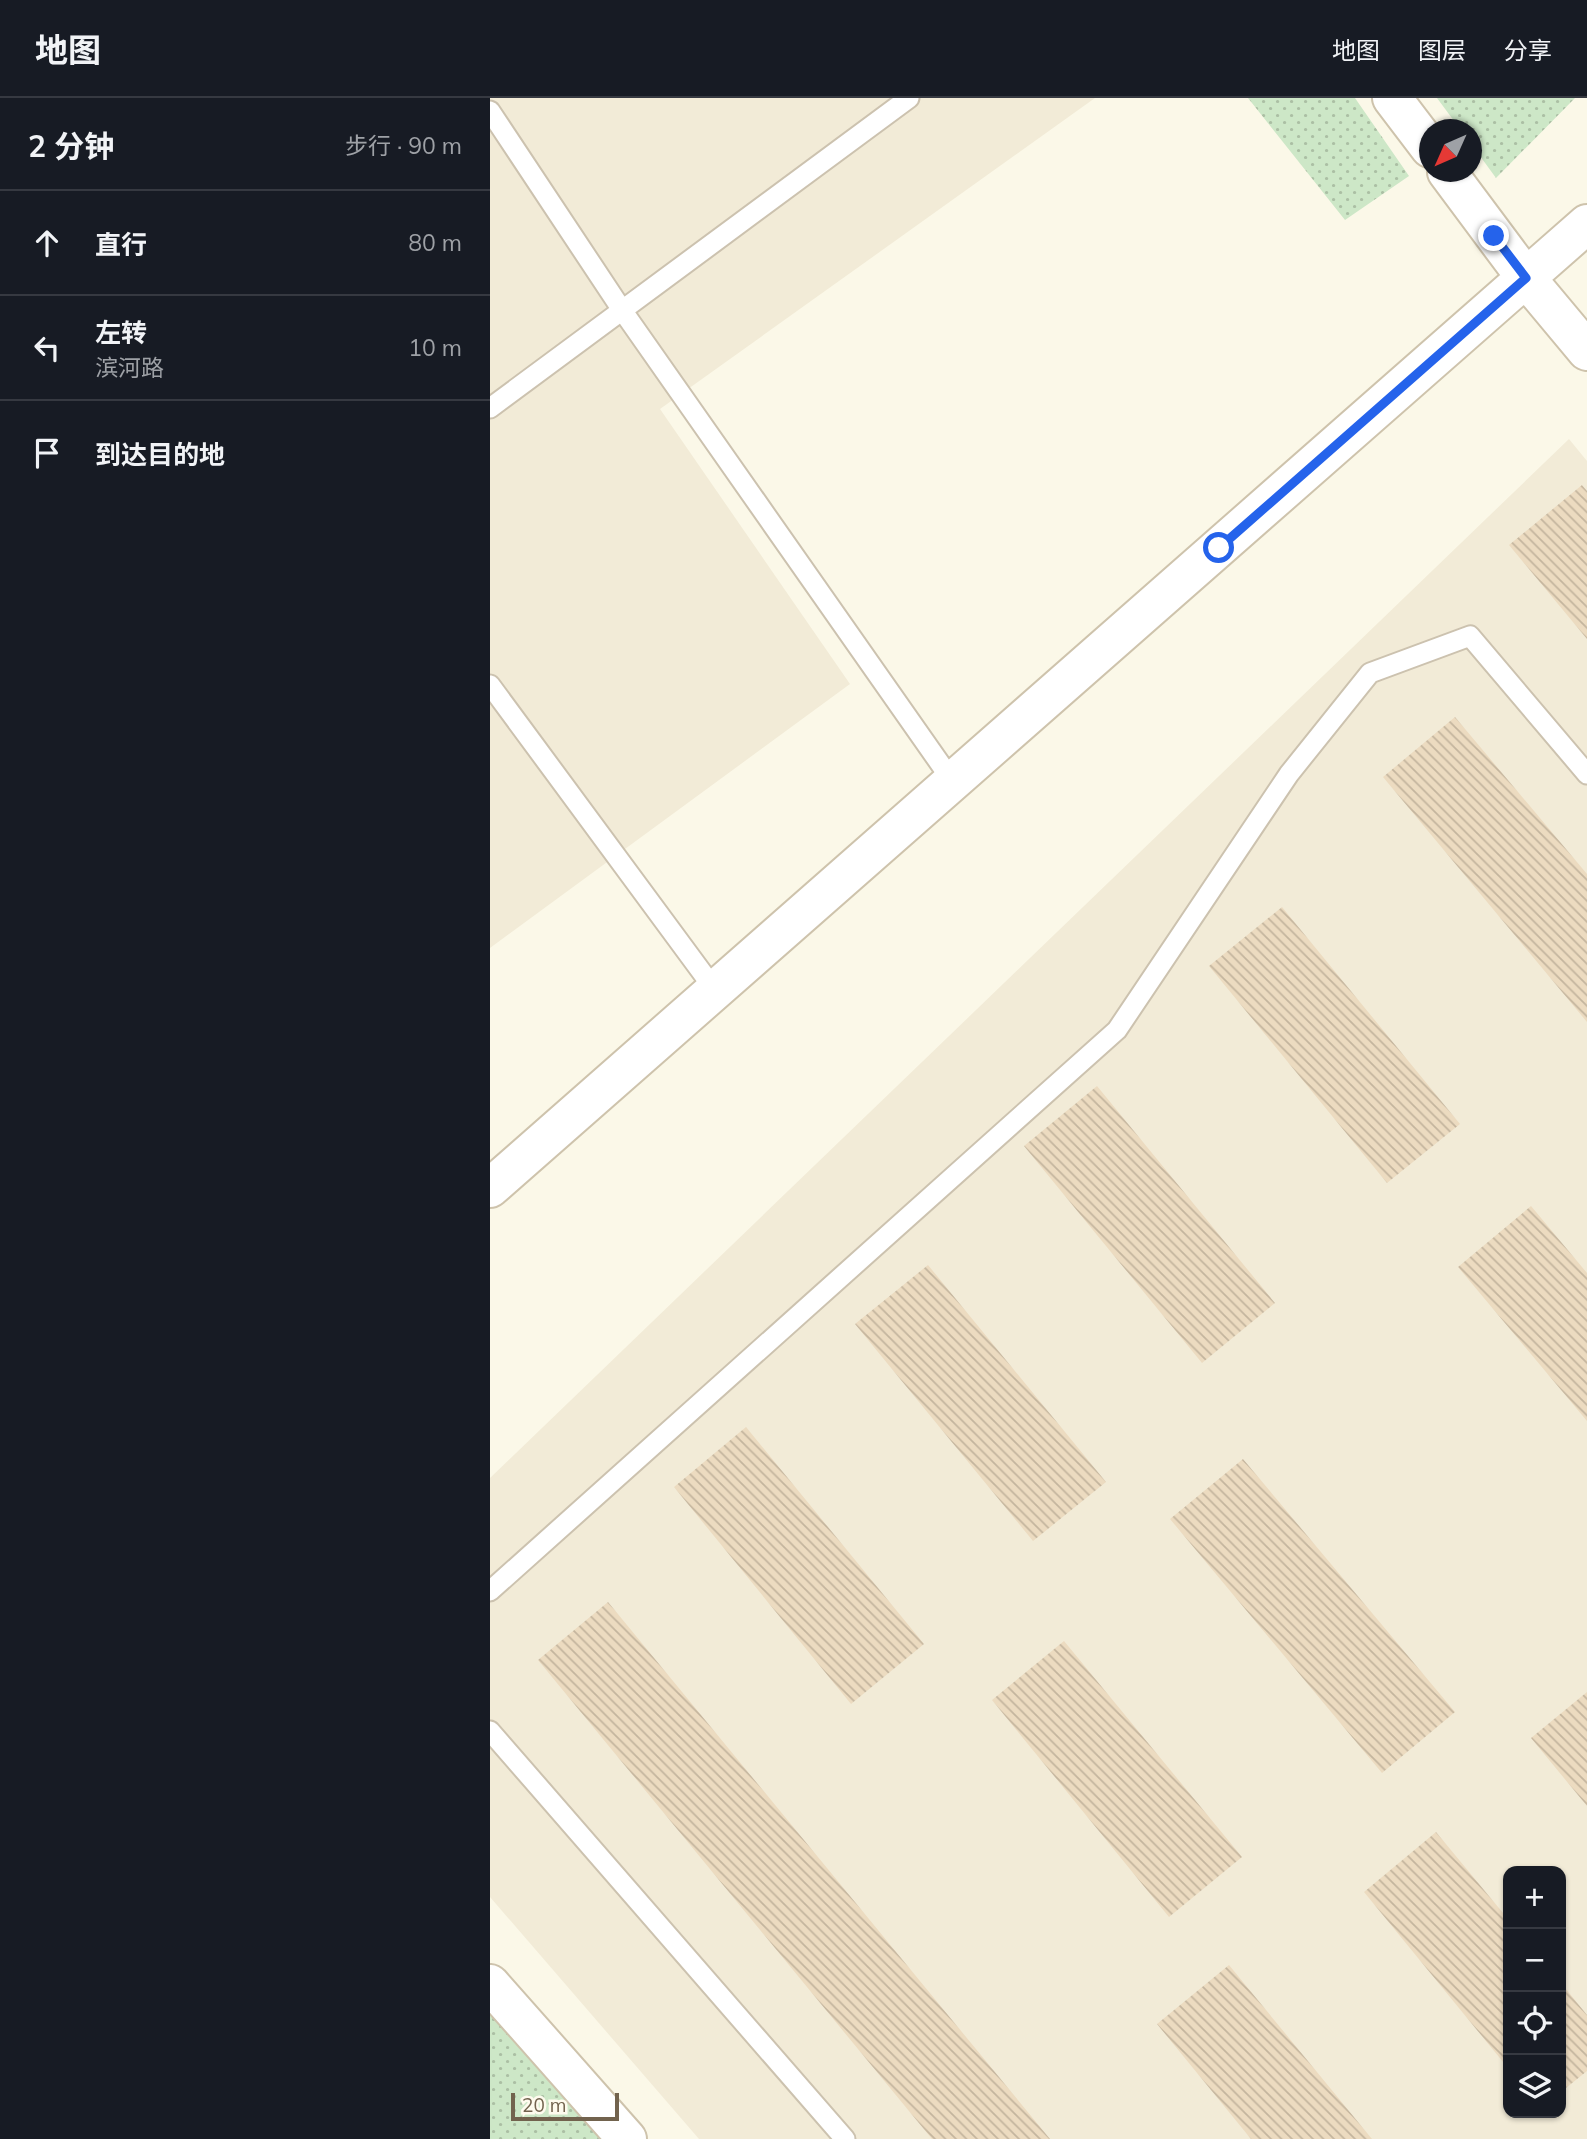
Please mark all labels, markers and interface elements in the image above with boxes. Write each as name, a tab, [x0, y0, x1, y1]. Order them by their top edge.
text: 地图	[35, 29, 101, 70]
text: 地图	[1332, 35, 1380, 65]
text: 图层	[1418, 35, 1466, 65]
text: 分享	[1504, 35, 1552, 65]
north arrow	[1419, 119, 1482, 182]
text: 2 分钟	[28, 127, 114, 165]
text: 步行 · 90 m	[345, 131, 462, 160]
route end	[1478, 220, 1509, 251]
icon: ahead	[28, 224, 66, 262]
text: 直行	[95, 228, 147, 261]
text: 80 m	[408, 228, 462, 257]
text: 左转	[95, 316, 147, 349]
icon: left	[28, 329, 66, 367]
text: 10 m	[408, 333, 462, 362]
text: 滨河路	[95, 353, 164, 382]
icon: arrive	[28, 434, 66, 472]
text: 到达目的地	[95, 438, 225, 471]
route start	[1203, 532, 1234, 563]
map controls	[1503, 1866, 1566, 2118]
button: +	[1503, 1866, 1566, 1929]
button: −	[1503, 1929, 1566, 1992]
button: locate	[1503, 1992, 1566, 2055]
button: layers	[1503, 2055, 1566, 2118]
scale bar	[511, 2090, 620, 2122]
text: 20 m	[522, 2093, 566, 2117]

